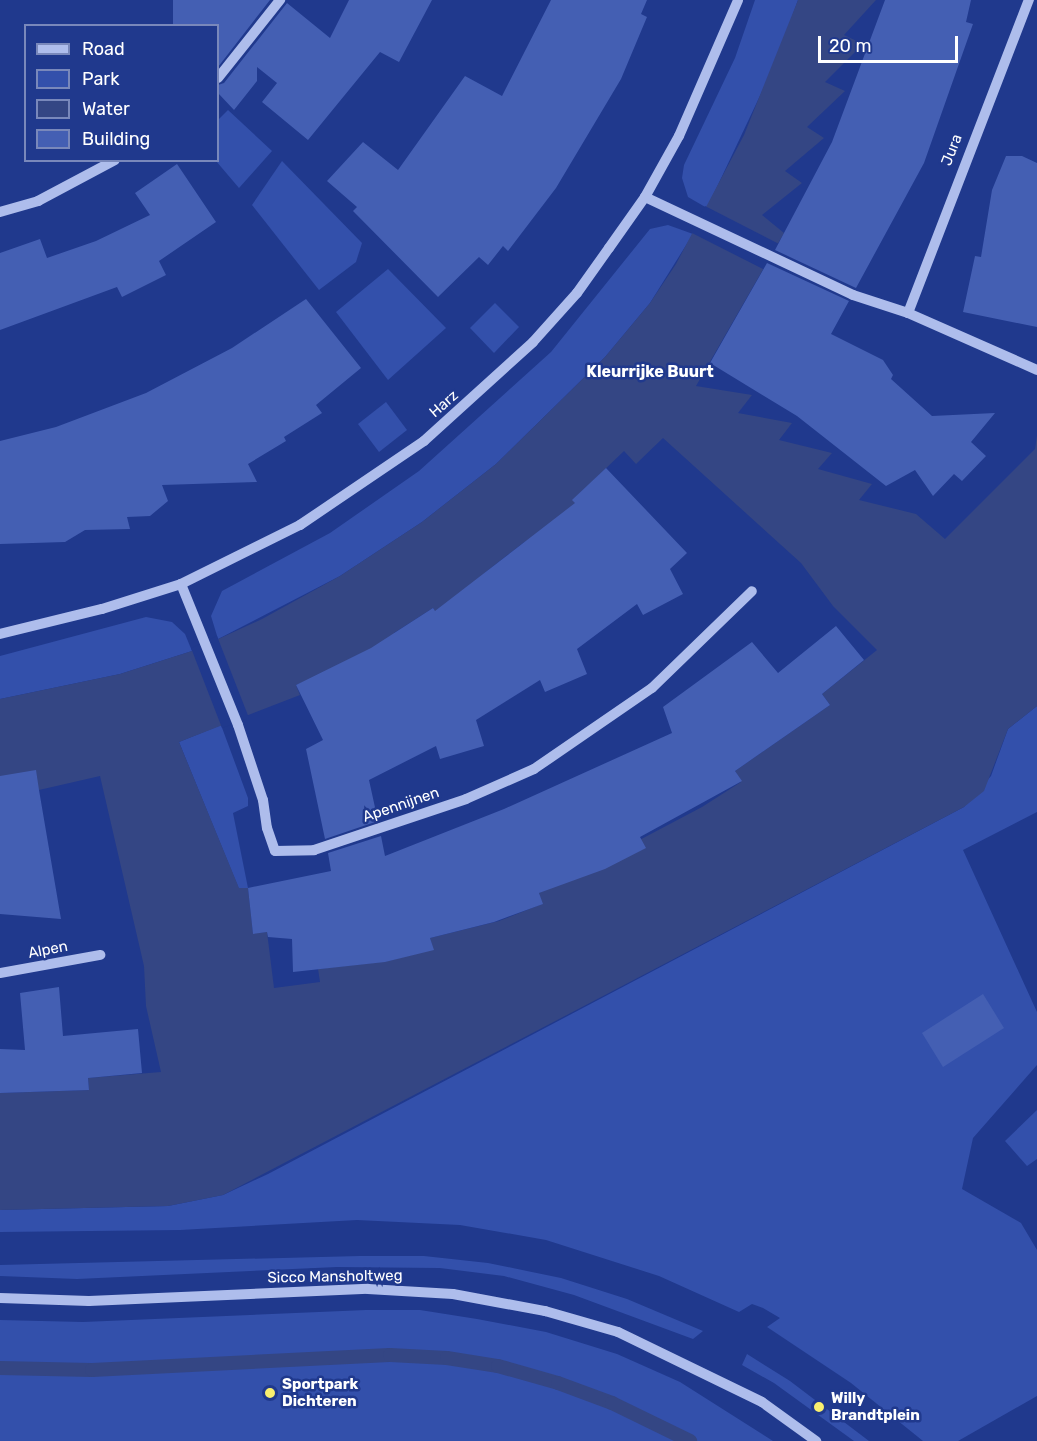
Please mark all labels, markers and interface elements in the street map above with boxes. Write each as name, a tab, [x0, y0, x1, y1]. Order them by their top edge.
legend	[24, 24, 219, 162]
scale bar	[821, 24, 960, 62]
text: 20 m	[829, 35, 871, 57]
text: Road	[82, 38, 125, 60]
text: Park	[82, 68, 119, 90]
text: Water	[82, 98, 130, 120]
text: Building	[82, 128, 150, 150]
street label: Jura	[938, 132, 966, 168]
district label: Kleurrijke Buurt	[586, 362, 714, 382]
street label: Harz	[426, 387, 462, 421]
street label: Apennijnen	[360, 784, 442, 826]
street label: Alpen	[27, 937, 69, 963]
street label: Sicco Mansholtweg	[267, 1267, 403, 1287]
place label: Sportpark Dichteren	[282, 1375, 358, 1410]
marker: Sportpark Dichteren	[263, 1386, 277, 1400]
place label: Willy Brandtplein	[831, 1389, 920, 1424]
marker: Willy Brandtplein	[812, 1400, 826, 1414]

